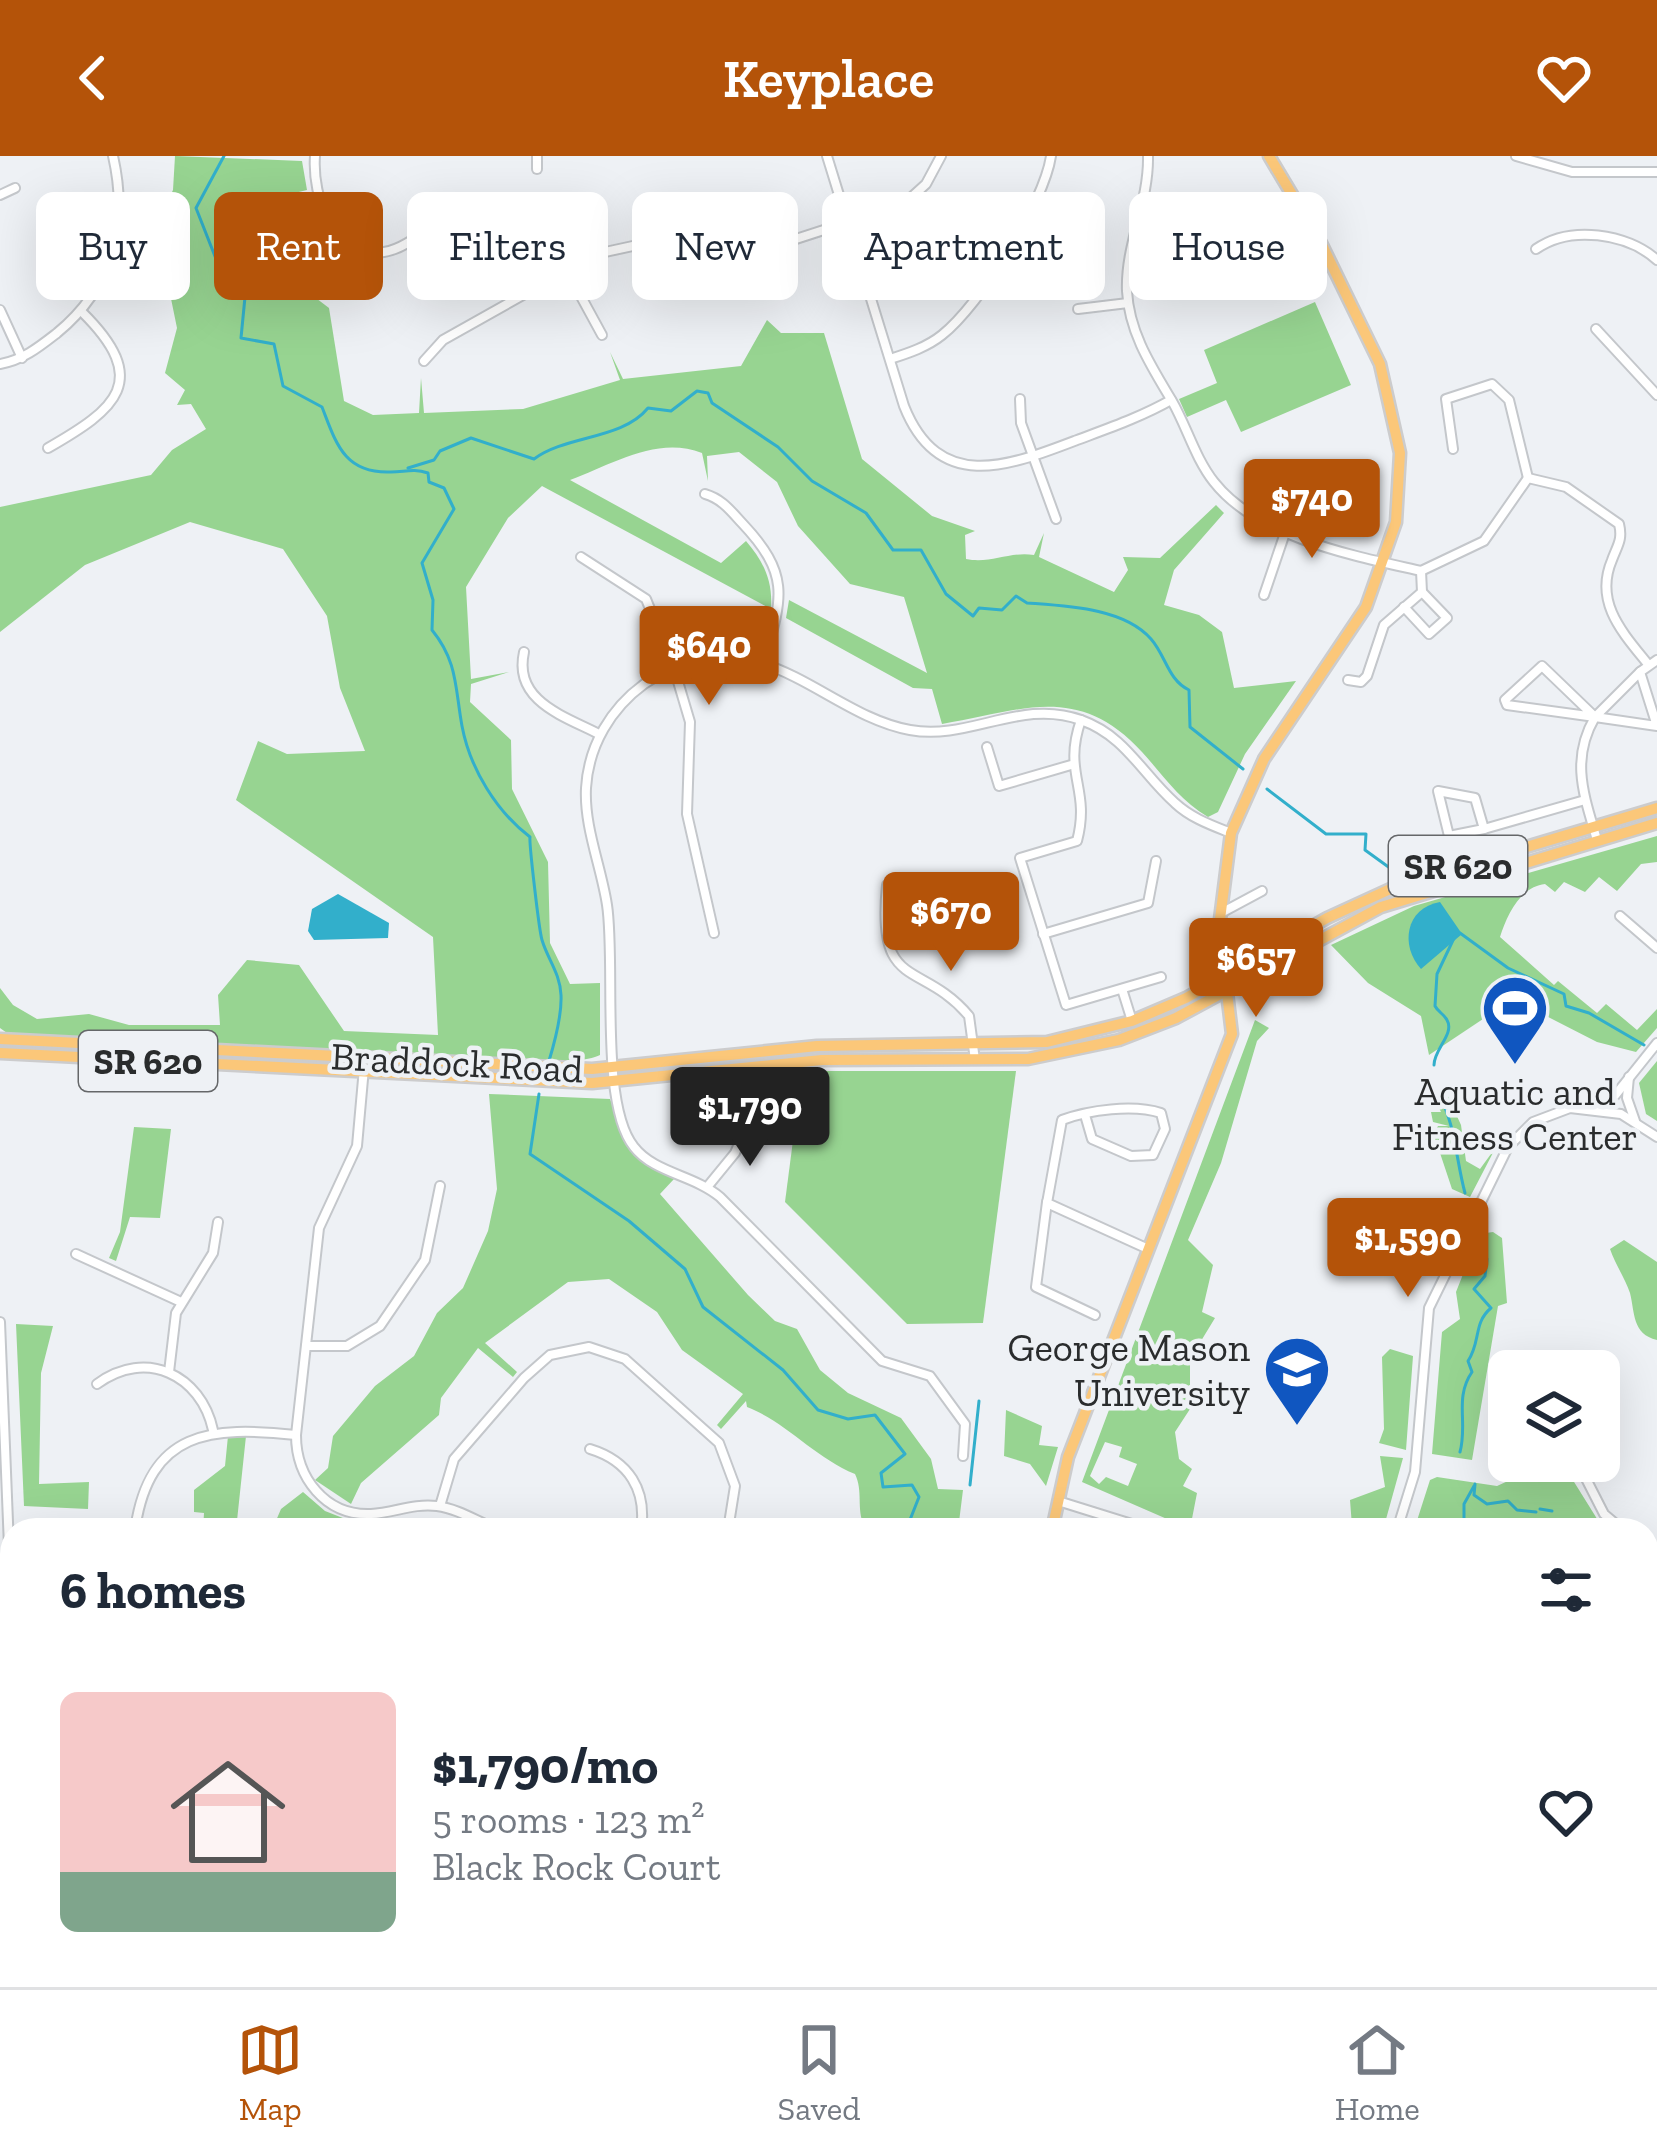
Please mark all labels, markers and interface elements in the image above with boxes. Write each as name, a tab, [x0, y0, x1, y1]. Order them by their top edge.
icon: back	[60, 45, 126, 111]
icon: heart	[1531, 45, 1597, 111]
text: Keyplace	[723, 46, 934, 111]
chip: Buy	[36, 192, 190, 300]
chip: Rent	[214, 192, 383, 300]
chip: Filters	[407, 192, 608, 300]
chip: New	[632, 192, 798, 300]
chip: Apartment	[822, 192, 1105, 300]
chip: House	[1129, 192, 1327, 300]
pin: $740	[1241, 459, 1383, 561]
text: $740	[1271, 474, 1353, 521]
pin: $640	[638, 606, 780, 708]
text: $640	[667, 621, 751, 668]
road number: SR 620	[1389, 836, 1527, 896]
pin: $670	[880, 872, 1022, 974]
text: $670	[910, 887, 992, 934]
pin: $657	[1185, 918, 1327, 1020]
text: $657	[1216, 933, 1296, 980]
sports icon: Aquatic and Fitness Center	[1480, 973, 1550, 1067]
road number: SR 620	[79, 1031, 217, 1091]
street label: Braddock Road	[330, 1032, 584, 1093]
pin: $1,790	[652, 1067, 848, 1169]
place label: Aquatic and Fitness Center	[1392, 1068, 1638, 1160]
text: $1,790	[697, 1082, 803, 1129]
pin: $1,590	[1310, 1198, 1506, 1300]
text: $1,590	[1354, 1213, 1462, 1260]
place label: George Mason University	[1007, 1324, 1250, 1416]
school or university icon: George Mason University	[1262, 1334, 1332, 1428]
map controls	[1488, 1350, 1620, 1482]
button: layers	[1488, 1350, 1620, 1482]
icon: filters	[1533, 1557, 1599, 1623]
text: 6 homes	[60, 1560, 246, 1621]
text: $1,790/mo	[432, 1735, 658, 1796]
icon: home	[156, 1740, 300, 1884]
icon: heart	[1533, 1779, 1599, 1845]
text: 5 rooms · 123 m²	[432, 1796, 704, 1843]
text: Black Rock Court	[432, 1843, 720, 1890]
tab: Map	[237, 2017, 303, 2128]
tab: Saved	[778, 2017, 860, 2128]
tab: Home	[1335, 2017, 1420, 2128]

